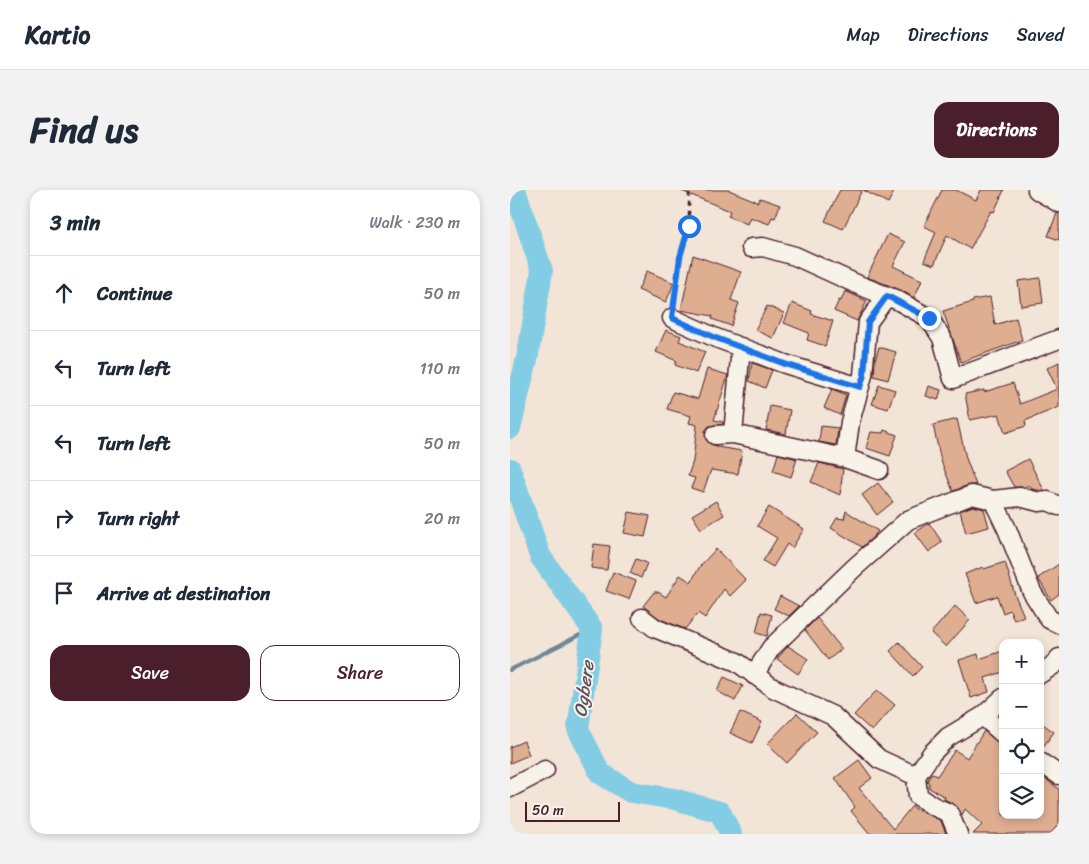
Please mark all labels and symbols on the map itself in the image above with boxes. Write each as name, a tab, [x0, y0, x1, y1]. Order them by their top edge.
route start	[678, 215, 701, 238]
route end	[918, 307, 941, 330]
water label: Ogbere	[564, 657, 604, 719]
scale bar	[525, 799, 620, 822]

